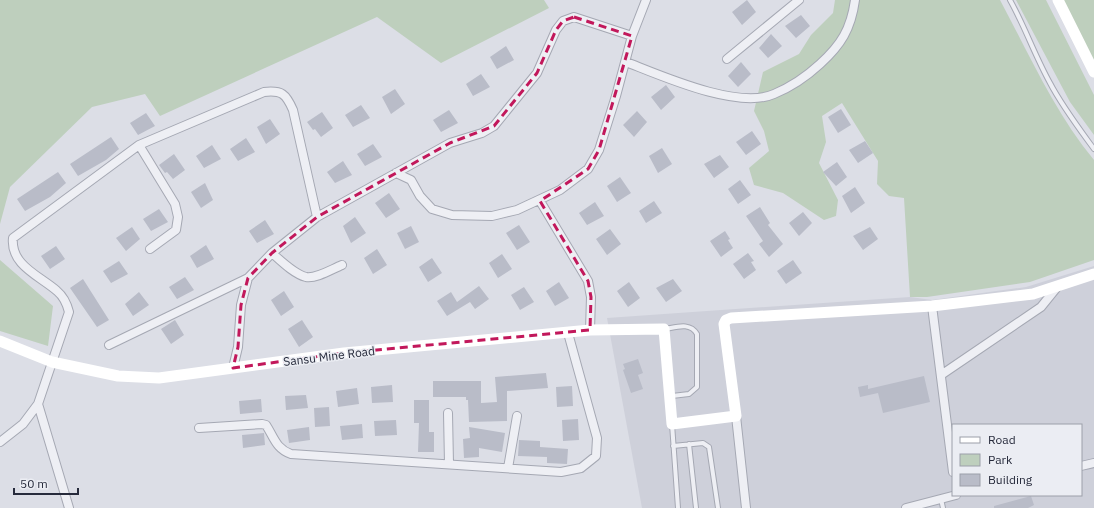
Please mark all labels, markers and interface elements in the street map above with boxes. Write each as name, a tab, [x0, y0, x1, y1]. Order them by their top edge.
street label: Sansu Mine Road	[282, 343, 376, 369]
legend	[952, 424, 1082, 496]
text: Road	[988, 432, 1016, 447]
text: Park	[988, 452, 1013, 467]
scale bar	[14, 470, 78, 496]
text: Building	[988, 472, 1033, 487]
text: 50 m	[20, 476, 48, 491]

